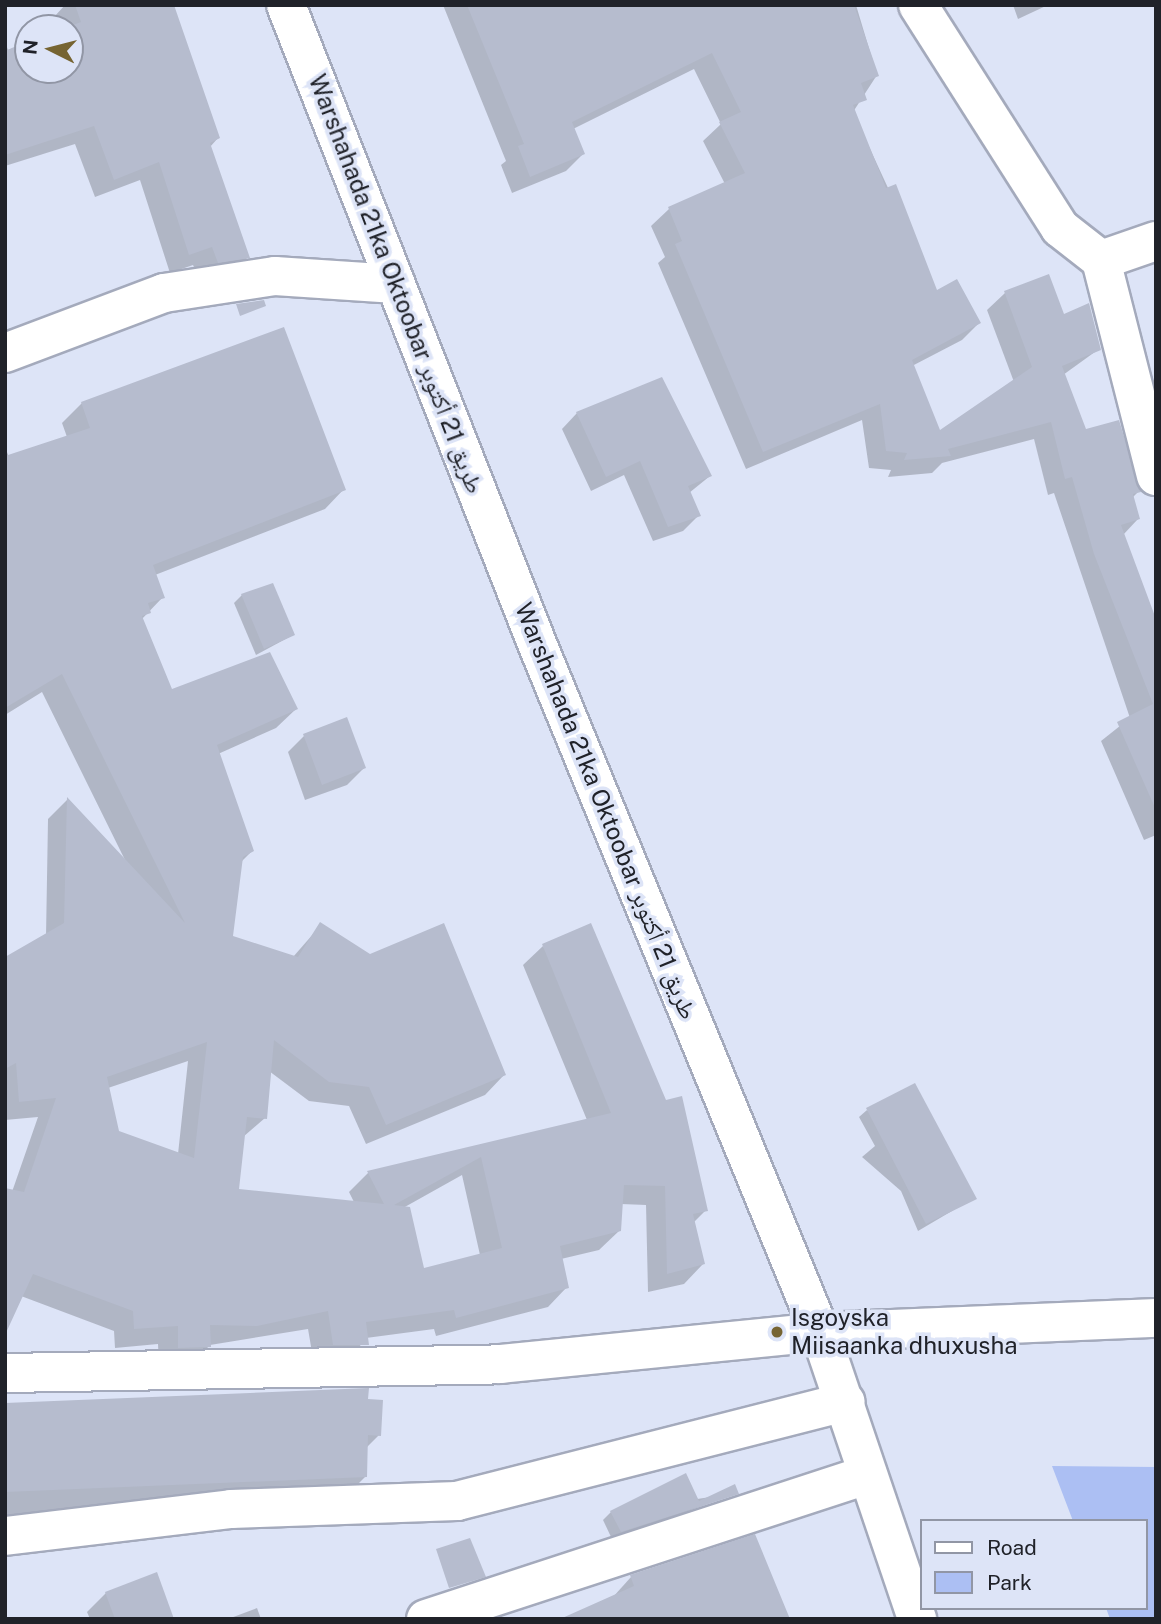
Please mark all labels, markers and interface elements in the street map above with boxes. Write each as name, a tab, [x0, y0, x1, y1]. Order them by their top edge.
north arrow	[14, 14, 84, 84]
text: N	[18, 38, 42, 56]
street label: Warshahada 21ka Oktoobar طريق 21 أكتوبر	[303, 70, 489, 498]
street label: Warshahada 21ka Oktoobar طريق 21 أكتوبر	[509, 599, 703, 1023]
place label: Isgoyska Miisaanka dhuxusha	[791, 1304, 1018, 1360]
marker: Isgoyska Miisaanka dhuxusha	[769, 1324, 785, 1340]
legend	[920, 1519, 1147, 1610]
text: Road	[987, 1535, 1037, 1560]
text: Park	[987, 1570, 1032, 1595]

